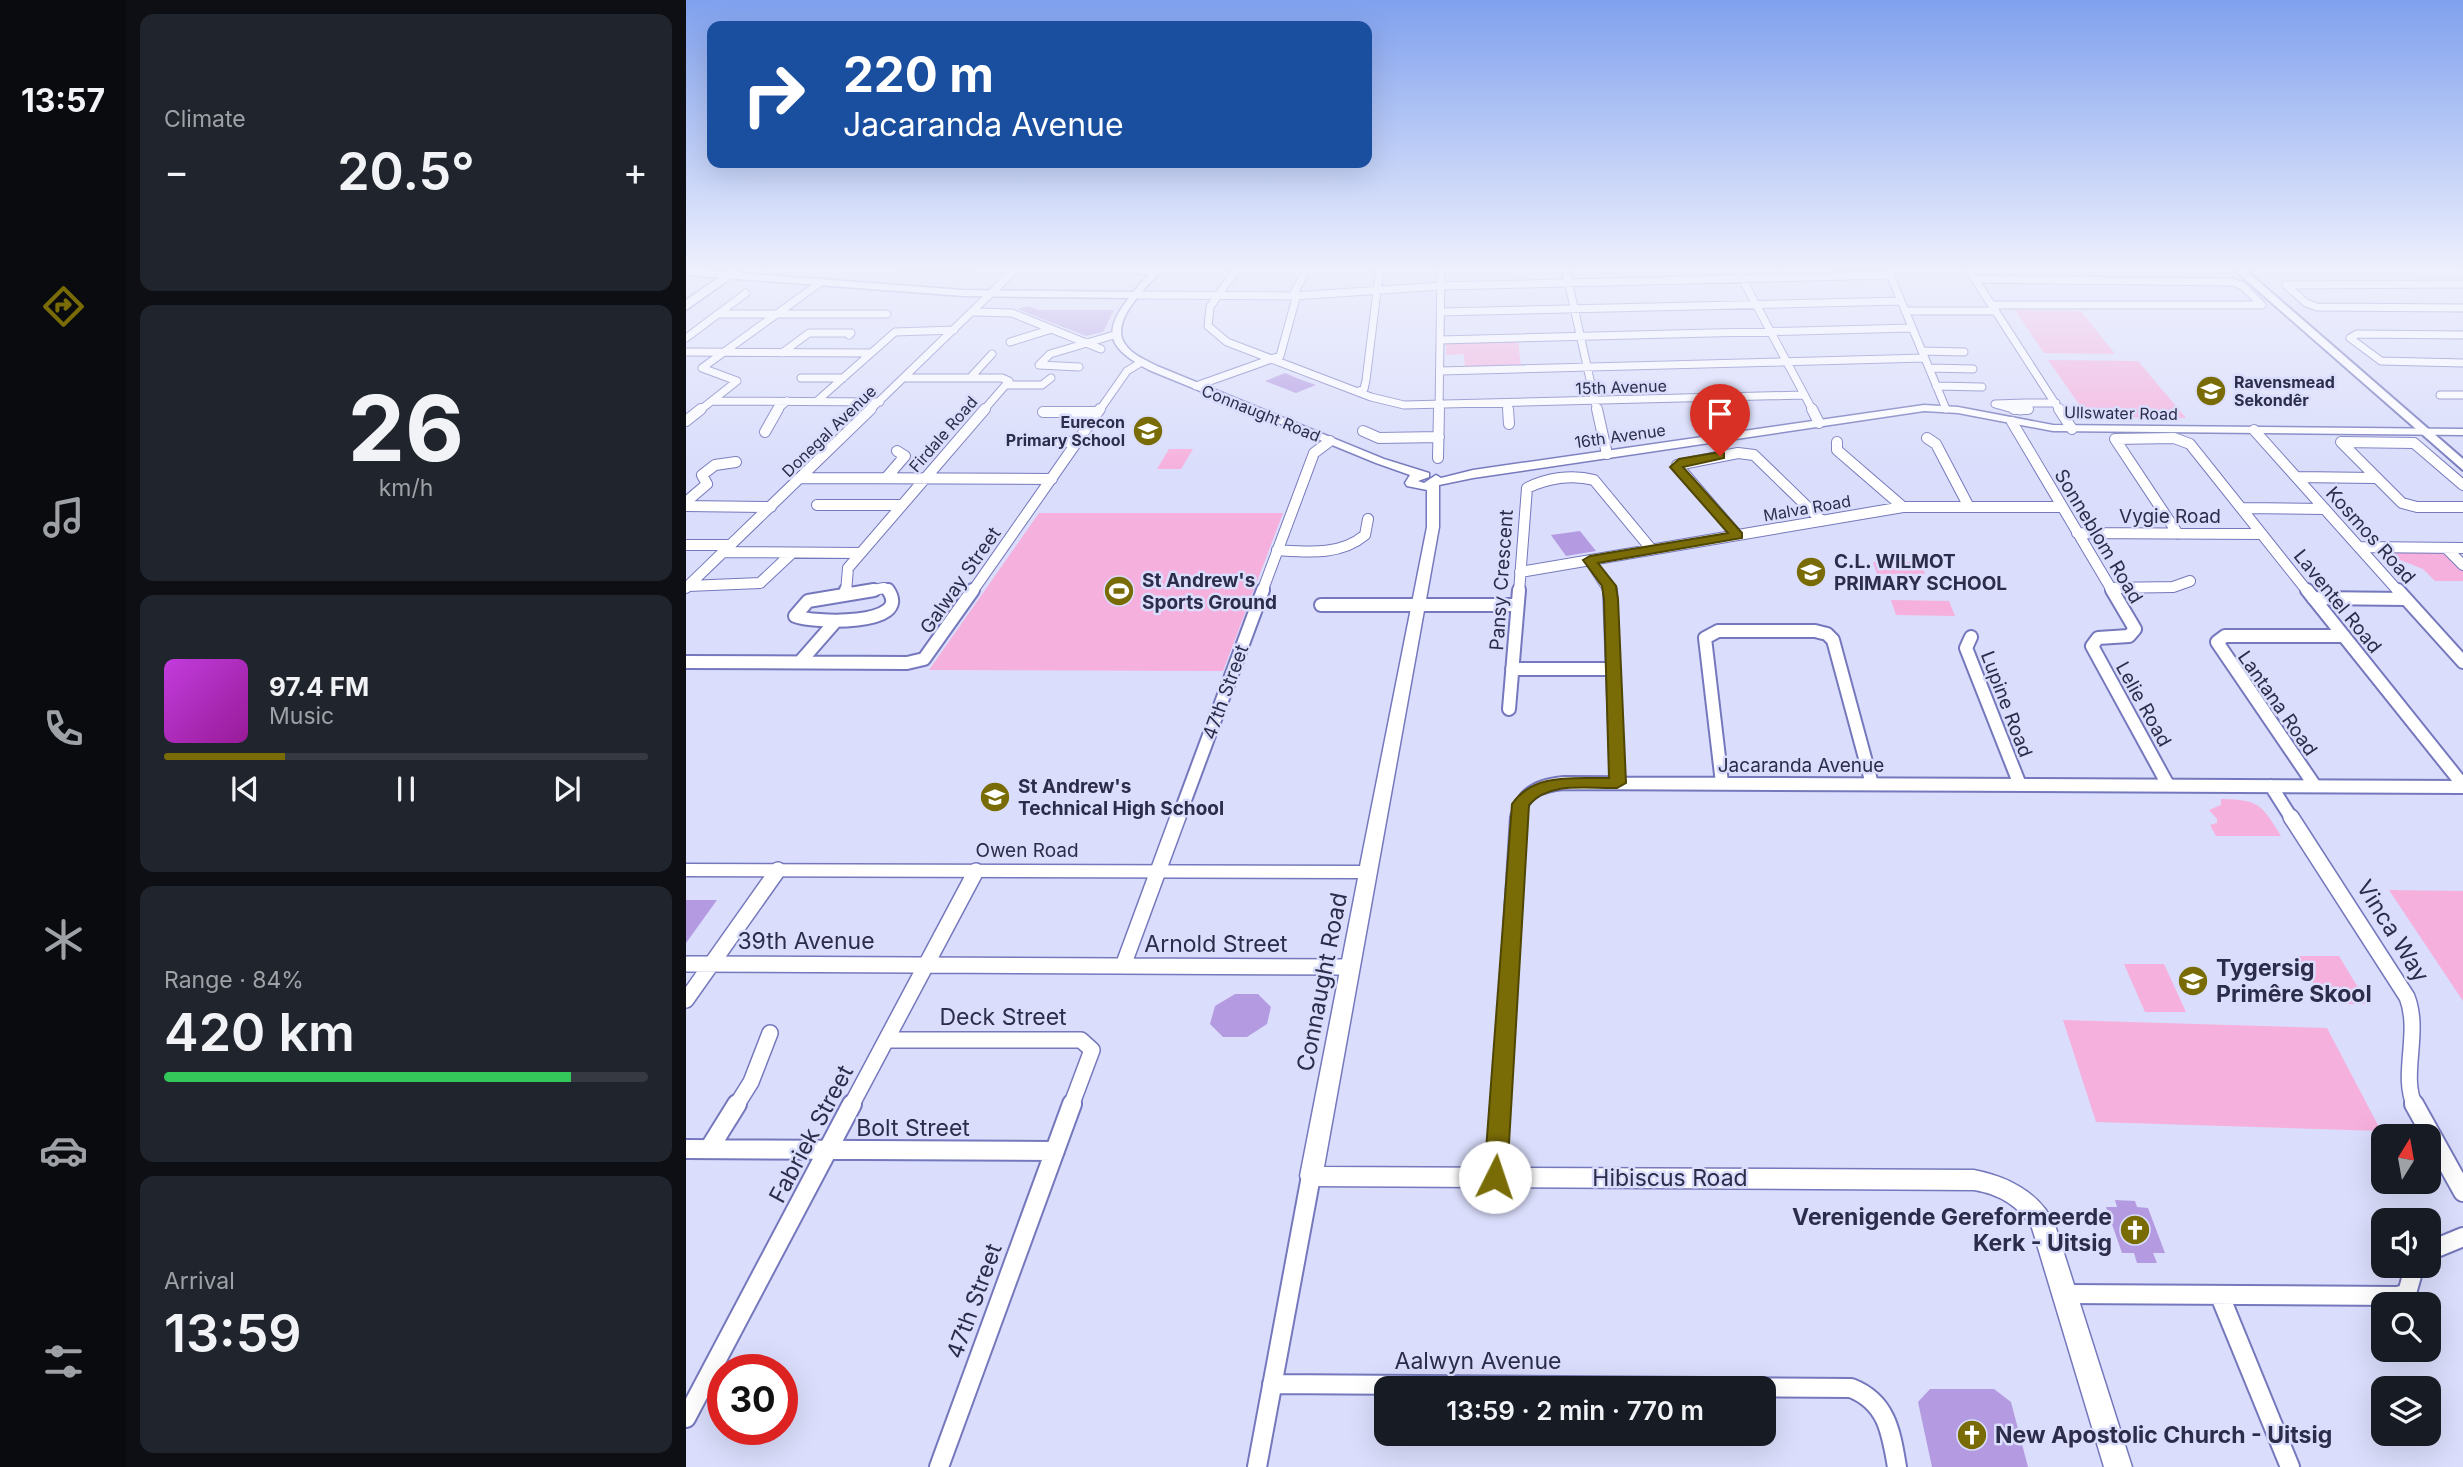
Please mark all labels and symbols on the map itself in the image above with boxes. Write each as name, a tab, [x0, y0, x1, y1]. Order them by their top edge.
place label: Ravensmead Sekondêr	[2234, 372, 2335, 410]
school or university icon: Ravensmead Sekondêr	[2194, 374, 2228, 408]
street label: 15th Avenue	[1575, 375, 1667, 399]
street label: Connaught Road	[1199, 380, 1323, 446]
street label: Donegal Avenue	[778, 381, 880, 481]
pin	[1690, 384, 1750, 456]
street label: Firdale Road	[905, 392, 981, 476]
street label: Ullswater Road	[2064, 402, 2178, 424]
place label: Eurecon Primary School	[1006, 412, 1125, 450]
school or university icon: Eurecon Primary School	[1131, 414, 1165, 448]
street label: 16th Avenue	[1573, 420, 1667, 452]
street label: Sonneblom Road	[2049, 465, 2148, 608]
street label: Kosmos Road	[2321, 482, 2420, 589]
street label: Malva Road	[1762, 490, 1852, 526]
street label: Vygie Road	[2119, 505, 2221, 528]
street label: Pansy Crescent	[1485, 509, 1518, 651]
street label: Galway Street	[915, 522, 1006, 638]
street label: Laventel Road	[2289, 545, 2386, 658]
place label: C.L. WILMOT PRIMARY SCHOOL	[1834, 550, 2007, 595]
school or university icon: C.L. WILMOT PRIMARY SCHOOL	[1794, 555, 1828, 589]
place label: St Andrew's Sports Ground	[1142, 569, 1277, 614]
sports icon: St Andrew's Sports Ground	[1102, 574, 1136, 608]
street label: 47th Street	[1198, 642, 1253, 743]
street label: Lantana Road	[2233, 646, 2322, 760]
street label: Lupine Road	[1976, 648, 2037, 760]
street label: Lelie Road	[2111, 658, 2176, 751]
street label: Jacaranda Avenue	[1718, 754, 1884, 777]
place label: St Andrew's Technical High School	[1018, 775, 1224, 820]
school or university icon: St Andrew's Technical High School	[978, 780, 1012, 814]
street label: Owen Road	[975, 839, 1079, 862]
street label: Vinca Way	[2351, 875, 2435, 987]
street label: Connaught Road	[1291, 890, 1353, 1074]
street label: 39th Avenue	[737, 927, 875, 955]
street label: Arnold Street	[1144, 930, 1288, 958]
place label: Tygersig Primêre Skool	[2216, 954, 2372, 1008]
school or university icon: Tygersig Primêre Skool	[2176, 964, 2210, 998]
street label: Deck Street	[939, 1003, 1067, 1031]
street label: Fabriek Street	[763, 1060, 859, 1208]
street label: Bolt Street	[856, 1114, 970, 1142]
north arrow	[2371, 1124, 2441, 1194]
position arrow	[1458, 1140, 1532, 1214]
street label: Hibiscus Road	[1592, 1164, 1748, 1192]
place label: Verenigende Gereformeerde Kerk - Uitsig	[1792, 1203, 2112, 1257]
church icon: Verenigende Gereformeerde Kerk - Uitsig	[2118, 1213, 2152, 1247]
street label: 47th Street	[940, 1239, 1008, 1362]
street label: Aalwyn Avenue	[1395, 1347, 1561, 1375]
speed limit sign: 30	[707, 1354, 798, 1445]
church icon: New Apostolic Church - Uitsig	[1955, 1418, 1989, 1452]
place label: New Apostolic Church - Uitsig	[1995, 1421, 2332, 1449]

